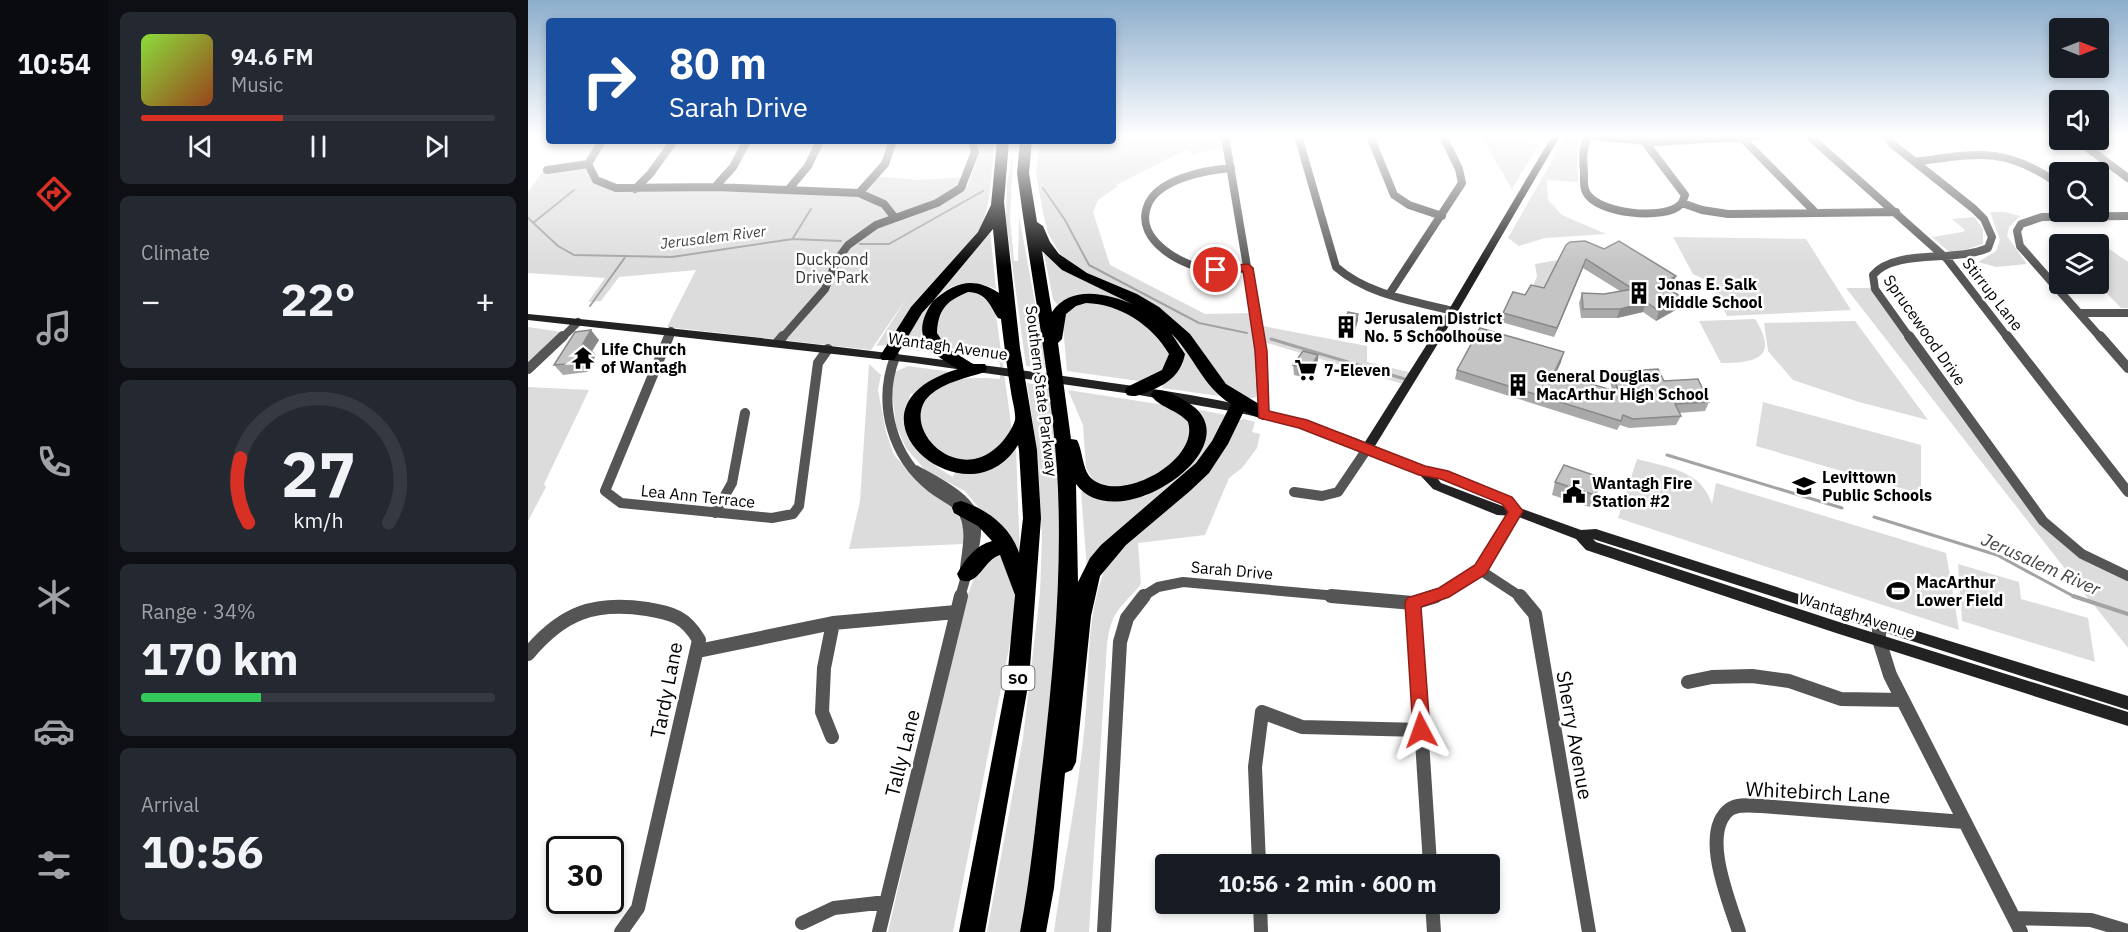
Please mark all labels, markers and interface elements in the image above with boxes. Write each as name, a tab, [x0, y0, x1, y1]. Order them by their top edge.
north arrow	[2049, 18, 2109, 78]
map controls	[2049, 18, 2109, 294]
text: 80 m	[669, 36, 767, 91]
text: 94.6 FM	[231, 42, 314, 71]
icon: right	[570, 42, 648, 120]
text: 10:54	[17, 46, 91, 81]
text: Music	[231, 71, 283, 98]
text: Sarah Drive	[669, 89, 808, 124]
button: sound	[2049, 90, 2109, 150]
icon: previous	[184, 130, 217, 163]
icon: pause	[302, 130, 335, 163]
icon: next	[420, 130, 453, 163]
button: search	[2049, 162, 2109, 222]
icon: directions	[33, 173, 75, 215]
water label: Jerusalem River	[659, 221, 767, 253]
button: layers	[2049, 234, 2109, 294]
text: Climate	[141, 239, 210, 266]
pin	[1190, 244, 1241, 295]
park label: Duckpond Drive Park	[795, 249, 869, 287]
icon: arrive	[1199, 253, 1232, 286]
street label: Stirrup Lane	[1958, 253, 2028, 335]
text: 22°	[280, 270, 356, 328]
street label: Sprucewood Drive	[1879, 271, 1971, 389]
place label: Jonas E. Salk Middle School	[1657, 274, 1763, 312]
text: −	[141, 279, 161, 322]
text: +	[475, 279, 495, 322]
building icon: Jonas E. Salk Middle School	[1626, 280, 1652, 306]
street label: Southern State Parkway	[1022, 304, 1062, 478]
icon: music	[33, 307, 75, 349]
place label: Jerusalem District No. 5 Schoolhouse	[1364, 308, 1502, 346]
building icon: Jerusalem District No. 5 Schoolhouse	[1333, 314, 1359, 340]
street label: Wantagh Avenue	[887, 328, 1009, 364]
place label: Life Church of Wantagh	[601, 339, 687, 377]
temple icon: Life Church of Wantagh	[570, 345, 596, 371]
supermarket icon: 7-Eleven	[1293, 357, 1319, 383]
place label: 7-Eleven	[1324, 360, 1390, 380]
place label: General Douglas MacArthur High School	[1536, 366, 1709, 404]
building icon: General Douglas MacArthur High School	[1505, 372, 1531, 398]
text: 27	[281, 433, 355, 514]
icon: phone	[33, 441, 75, 483]
place label: Levittown Public Schools	[1822, 467, 1932, 505]
place label: Wantagh Fire Station #2	[1592, 473, 1692, 511]
school or university icon: Levittown Public Schools	[1791, 473, 1817, 499]
public building icon: Wantagh Fire Station #2	[1561, 479, 1587, 505]
street label: Lea Ann Terrace	[640, 480, 756, 512]
text: km/h	[293, 506, 343, 534]
water label: Jerusalem River	[1978, 528, 2104, 601]
street label: Sarah Drive	[1190, 556, 1274, 584]
place label: MacArthur Lower Field	[1916, 572, 2003, 610]
icon: climate	[33, 576, 75, 618]
sports icon: MacArthur Lower Field	[1885, 578, 1911, 604]
street label: Wantagh Avenue	[1796, 588, 1918, 642]
text: Range · 34%	[141, 598, 256, 625]
text: 170 km	[141, 629, 299, 687]
street label: Tardy Lane	[643, 640, 689, 740]
road number: SO	[1002, 666, 1034, 690]
street label: Sherry Avenue	[1550, 668, 1600, 802]
position arrow	[1389, 698, 1453, 762]
street label: Tally Lane	[878, 707, 926, 799]
icon: car	[33, 710, 75, 752]
street label: Whitebirch Lane	[1745, 775, 1891, 809]
text: Arrival	[141, 791, 199, 818]
text: 10:56	[141, 822, 264, 880]
speed limit sign: 30	[546, 836, 624, 914]
icon: filters	[33, 844, 75, 886]
text: 10:56 · 2 min · 600 m	[1218, 869, 1437, 898]

